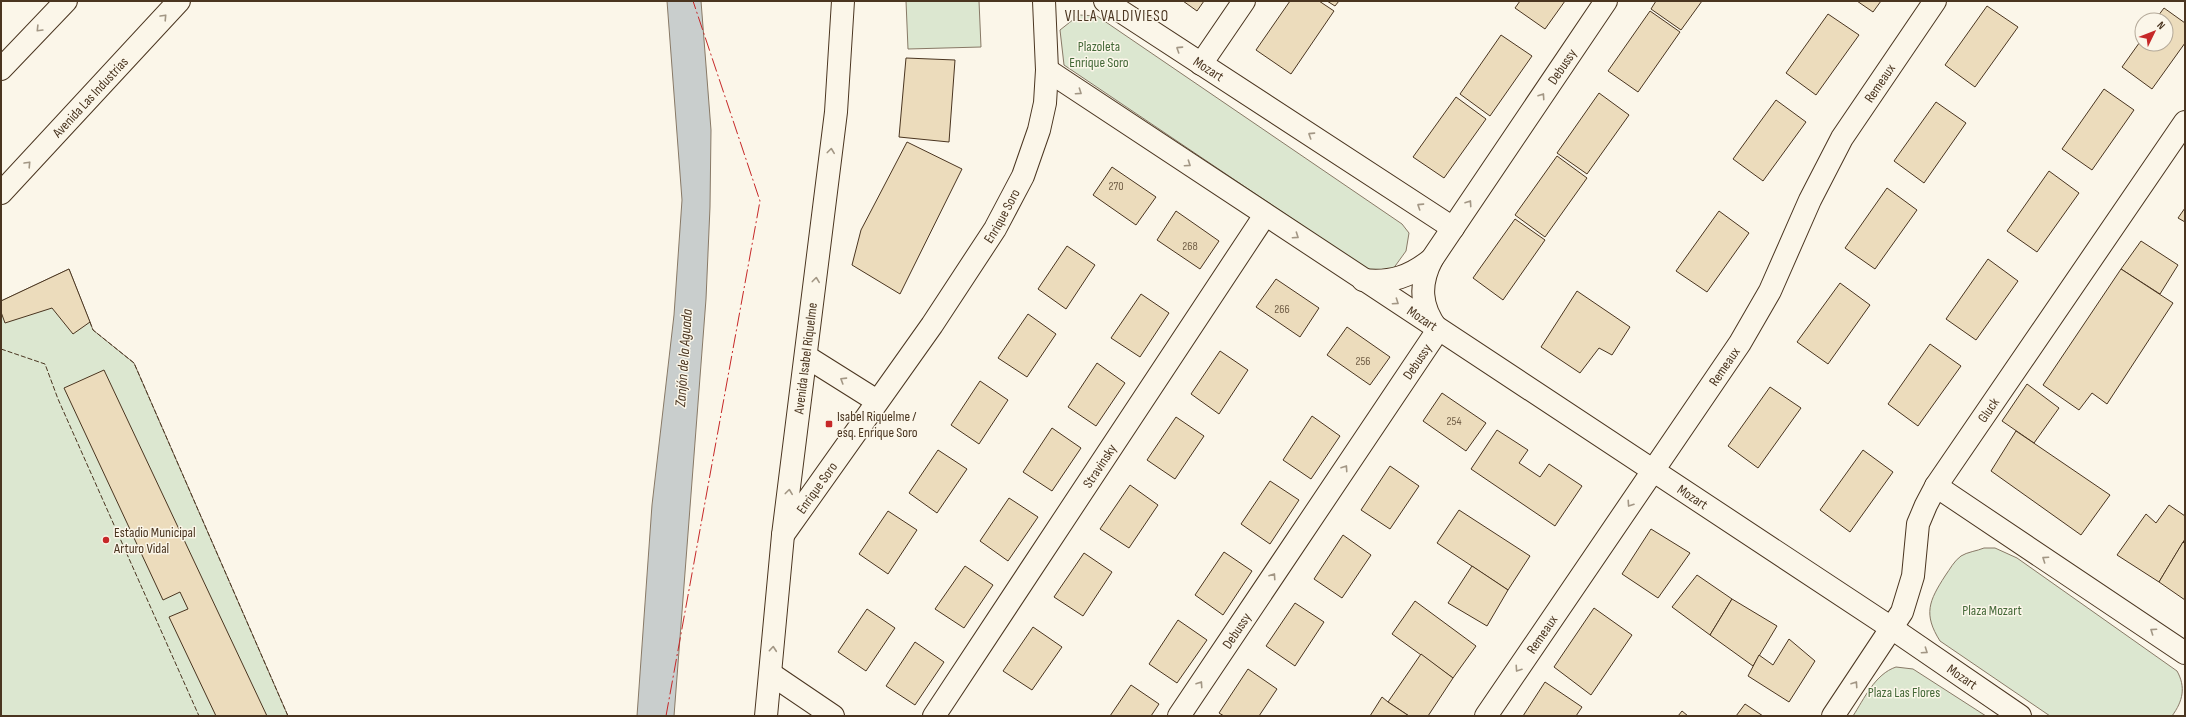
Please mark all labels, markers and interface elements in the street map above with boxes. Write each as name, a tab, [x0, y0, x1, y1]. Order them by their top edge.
district label: VILLA VALDIVIESO	[1065, 7, 1169, 26]
north arrow	[2134, 12, 2174, 52]
one-way arrow	[159, 14, 166, 22]
text: N	[2154, 19, 2168, 32]
one-way arrow	[36, 24, 44, 32]
park label: Plazoleta Enrique Soro	[1069, 38, 1129, 71]
street label: Debussy	[1544, 45, 1580, 87]
one-way arrow	[1176, 46, 1183, 54]
street label: Avenida Las Industrias	[48, 53, 132, 141]
street label: Mozart	[1190, 53, 1227, 85]
street label: Remeaux	[1860, 60, 1899, 106]
one-way arrow	[1075, 87, 1082, 94]
one-way arrow	[1537, 93, 1544, 100]
one-way arrow	[1308, 133, 1315, 140]
one-way arrow	[826, 148, 835, 154]
one-way arrow	[1183, 159, 1190, 166]
one-way arrow	[23, 161, 30, 169]
house number: 270	[1108, 179, 1124, 194]
street label: Enrique Soro	[980, 186, 1023, 246]
one-way arrow	[1464, 200, 1472, 207]
one-way arrow	[1417, 204, 1424, 211]
one-way arrow	[1292, 231, 1299, 238]
house number: 268	[1182, 239, 1198, 254]
one-way arrow	[811, 277, 820, 283]
one-way arrow	[1391, 297, 1398, 304]
street label: Avenida Isabel Riquelme	[790, 302, 821, 416]
house number: 266	[1274, 302, 1290, 317]
street label: Mozart	[1404, 302, 1441, 334]
water label: Zanjón de la Aguada	[671, 308, 697, 409]
street label: Debussy	[1399, 340, 1435, 383]
street label: Remeaux	[1705, 343, 1744, 389]
house number: 256	[1355, 354, 1371, 369]
one-way arrow	[841, 378, 848, 385]
street label: Gluck	[1974, 394, 2003, 426]
place label: Isabel Riquelme / esq. Enrique Soro	[837, 408, 918, 441]
house number: 254	[1447, 414, 1461, 429]
marker: Isabel Riquelme / esq. Enrique Soro	[824, 419, 834, 429]
street label: Stravinsky	[1079, 440, 1120, 491]
street label: Enrique Soro	[792, 458, 841, 517]
one-way arrow	[1340, 465, 1347, 472]
street label: Mozart	[1674, 481, 1711, 513]
one-way arrow	[784, 489, 793, 495]
one-way arrow	[1628, 499, 1635, 506]
place label: Estadio Municipal Arturo Vidal	[113, 524, 196, 557]
marker: Estadio Municipal Arturo Vidal	[101, 535, 111, 545]
one-way arrow	[2042, 556, 2049, 564]
one-way arrow	[1268, 573, 1275, 580]
park label: Plaza Mozart	[1962, 602, 2022, 619]
street label: Debussy	[1218, 609, 1255, 652]
street label: Remeaux	[1523, 611, 1561, 657]
one-way arrow	[2150, 629, 2157, 636]
one-way arrow	[769, 646, 778, 652]
one-way arrow	[1921, 646, 1928, 654]
street label: Mozart	[1944, 660, 1981, 693]
one-way arrow	[1515, 665, 1523, 672]
one-way arrow	[1196, 681, 1203, 688]
one-way arrow	[1850, 681, 1858, 688]
park label: Plaza Las Flores	[1868, 684, 1940, 701]

